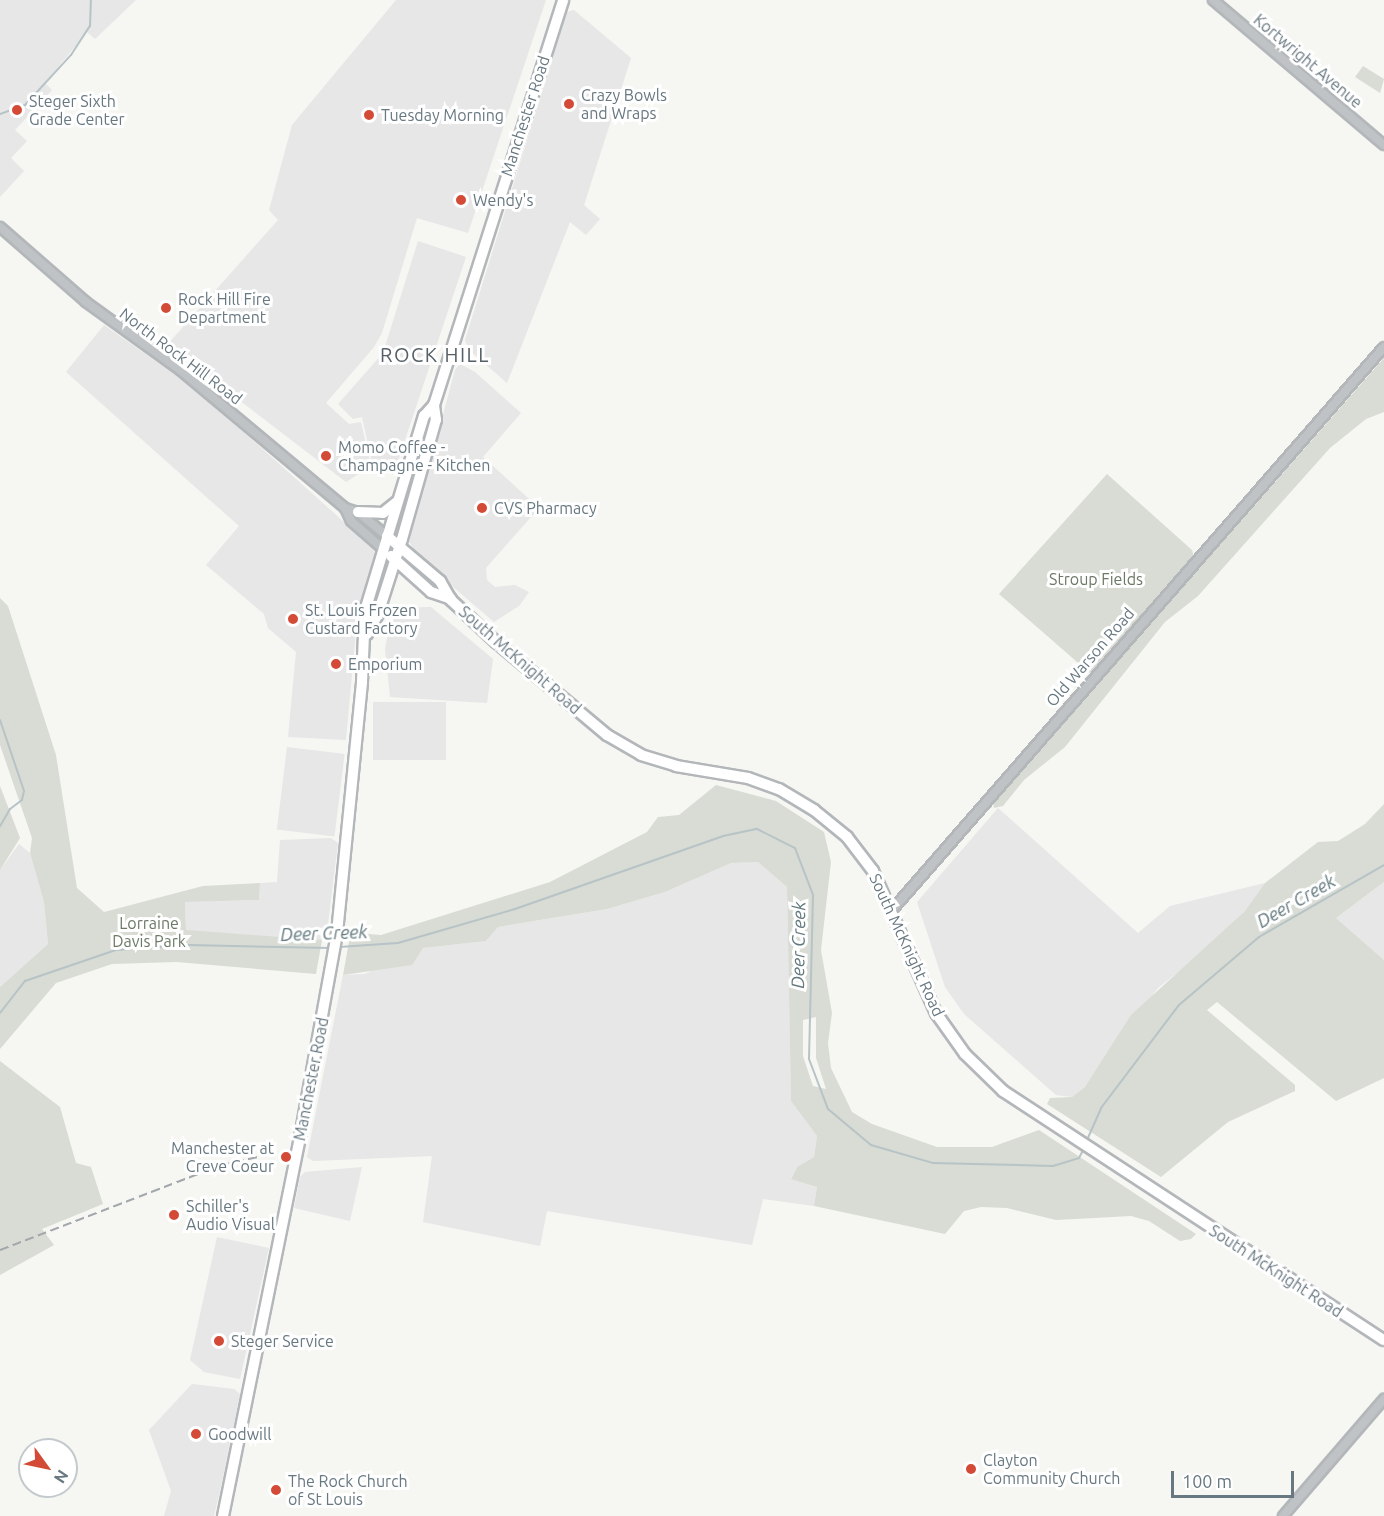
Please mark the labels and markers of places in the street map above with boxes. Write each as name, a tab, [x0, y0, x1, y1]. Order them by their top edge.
place label: Crazy Bowls and Wraps	[581, 85, 667, 123]
place label: Steger Sixth Grade Center	[29, 91, 125, 129]
marker: Crazy Bowls and Wraps	[562, 97, 576, 111]
marker: Steger Sixth Grade Center	[10, 103, 24, 117]
place label: Tuesday Morning	[381, 105, 504, 125]
marker: Tuesday Morning	[362, 108, 376, 122]
place label: Wendy's	[473, 190, 533, 210]
marker: Wendy's	[454, 193, 468, 207]
place label: Rock Hill Fire Department	[178, 289, 271, 327]
marker: Rock Hill Fire Department	[159, 301, 173, 315]
place label: Momo Coffee - Champagne - Kitchen	[338, 437, 490, 475]
marker: Momo Coffee - Champagne - Kitchen	[319, 449, 333, 463]
place label: CVS Pharmacy	[494, 498, 597, 518]
marker: CVS Pharmacy	[475, 501, 489, 515]
place label: St. Louis Frozen Custard Factory	[305, 600, 418, 638]
marker: St. Louis Frozen Custard Factory	[286, 612, 300, 626]
place label: Emporium	[348, 654, 422, 674]
marker: Emporium	[329, 657, 343, 671]
place label: Manchester at Creve Coeur	[171, 1138, 274, 1176]
marker: Manchester at Creve Coeur	[279, 1150, 293, 1164]
place label: Schiller's Audio Visual	[186, 1196, 275, 1234]
marker: Schiller's Audio Visual	[167, 1208, 181, 1222]
place label: Steger Service	[231, 1331, 334, 1351]
marker: Steger Service	[212, 1334, 226, 1348]
place label: Goodwill	[208, 1424, 271, 1444]
marker: Goodwill	[189, 1427, 203, 1441]
place label: Clayton Community Church	[983, 1450, 1120, 1488]
marker: Clayton Community Church	[964, 1462, 978, 1476]
place label: The Rock Church of St Louis	[288, 1471, 408, 1509]
marker: The Rock Church of St Louis	[269, 1483, 283, 1497]

